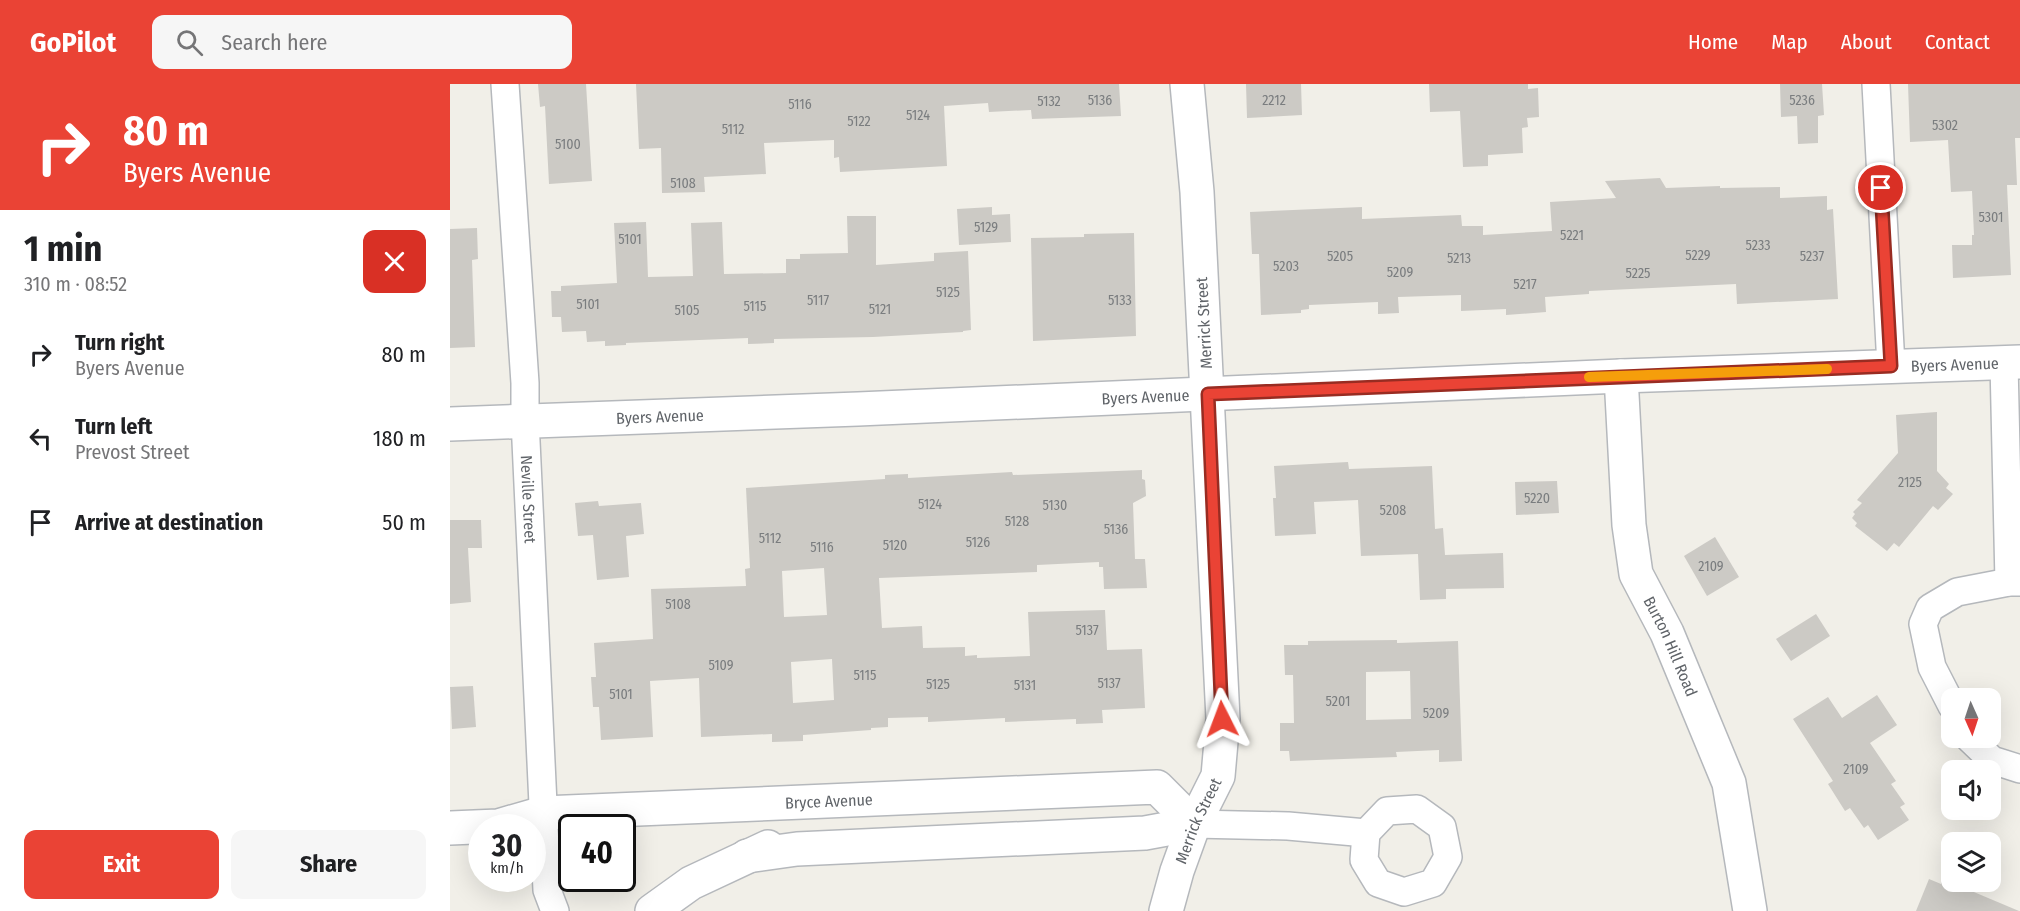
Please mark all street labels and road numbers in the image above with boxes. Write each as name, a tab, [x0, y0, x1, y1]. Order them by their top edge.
street label: Merrick Street	[1192, 276, 1216, 369]
street label: Byers Avenue	[1911, 353, 1999, 375]
street label: Byers Avenue	[1101, 385, 1190, 408]
street label: Byers Avenue	[616, 405, 704, 427]
street label: Neville Street	[517, 455, 540, 544]
street label: Burton Hill Road	[1640, 593, 1702, 699]
street label: Merrick Street	[1171, 774, 1225, 866]
street label: Bryce Avenue	[785, 790, 873, 812]

